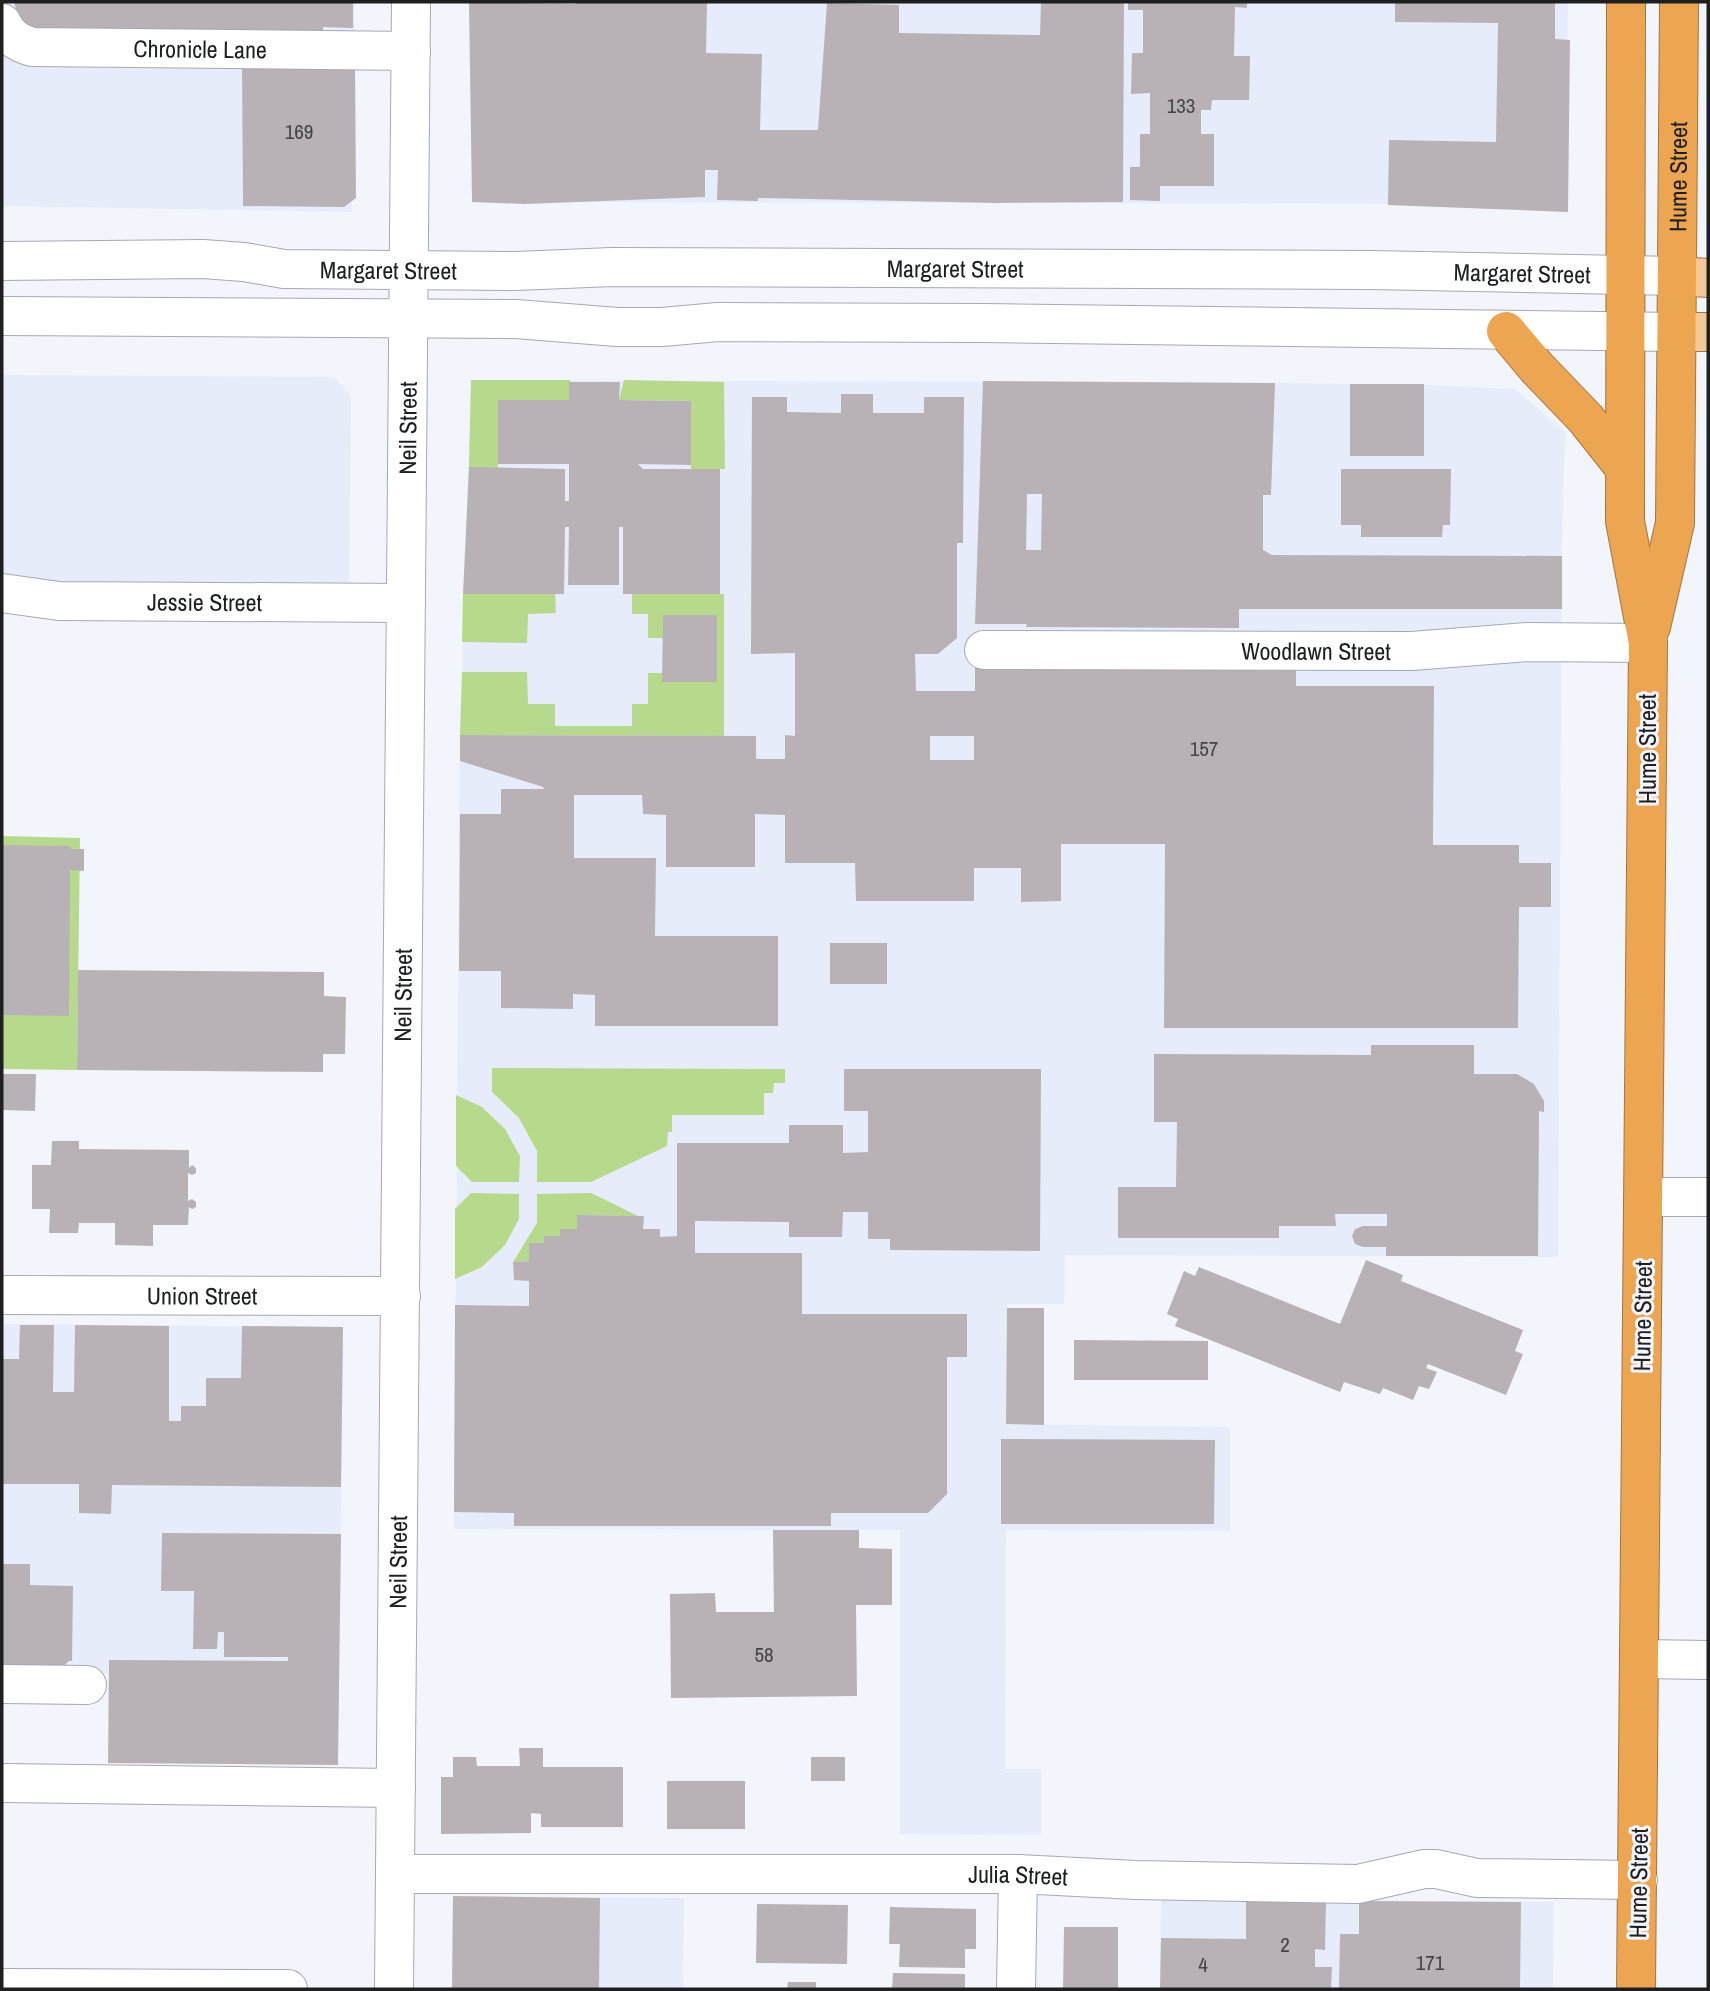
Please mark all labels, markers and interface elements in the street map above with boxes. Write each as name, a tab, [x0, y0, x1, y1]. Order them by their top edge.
street label: Chronicle Lane	[133, 32, 267, 65]
house number: 133	[1167, 91, 1195, 120]
house number: 169	[285, 117, 313, 146]
street label: Hume Street	[1661, 121, 1694, 232]
street label: Margaret Street	[887, 252, 1024, 285]
street label: Margaret Street	[320, 253, 457, 286]
street label: Margaret Street	[1453, 256, 1591, 290]
street label: Neil Street	[391, 381, 424, 475]
street label: Jessie Street	[147, 586, 263, 618]
street label: Woodlawn Street	[1241, 635, 1391, 667]
street label: Hume Street	[1631, 693, 1663, 804]
house number: 157	[1190, 734, 1218, 763]
street label: Neil Street	[386, 948, 419, 1042]
street label: Hume Street	[1625, 1260, 1659, 1372]
street label: Union Street	[147, 1279, 258, 1312]
street label: Neil Street	[381, 1515, 414, 1609]
house number: 58	[754, 1640, 774, 1669]
street label: Hume Street	[1621, 1827, 1655, 1939]
street label: Julia Street	[968, 1858, 1069, 1893]
house number: 2	[1280, 1930, 1290, 1959]
house number: 171	[1416, 1948, 1445, 1977]
house number: 4	[1198, 1950, 1208, 1979]

